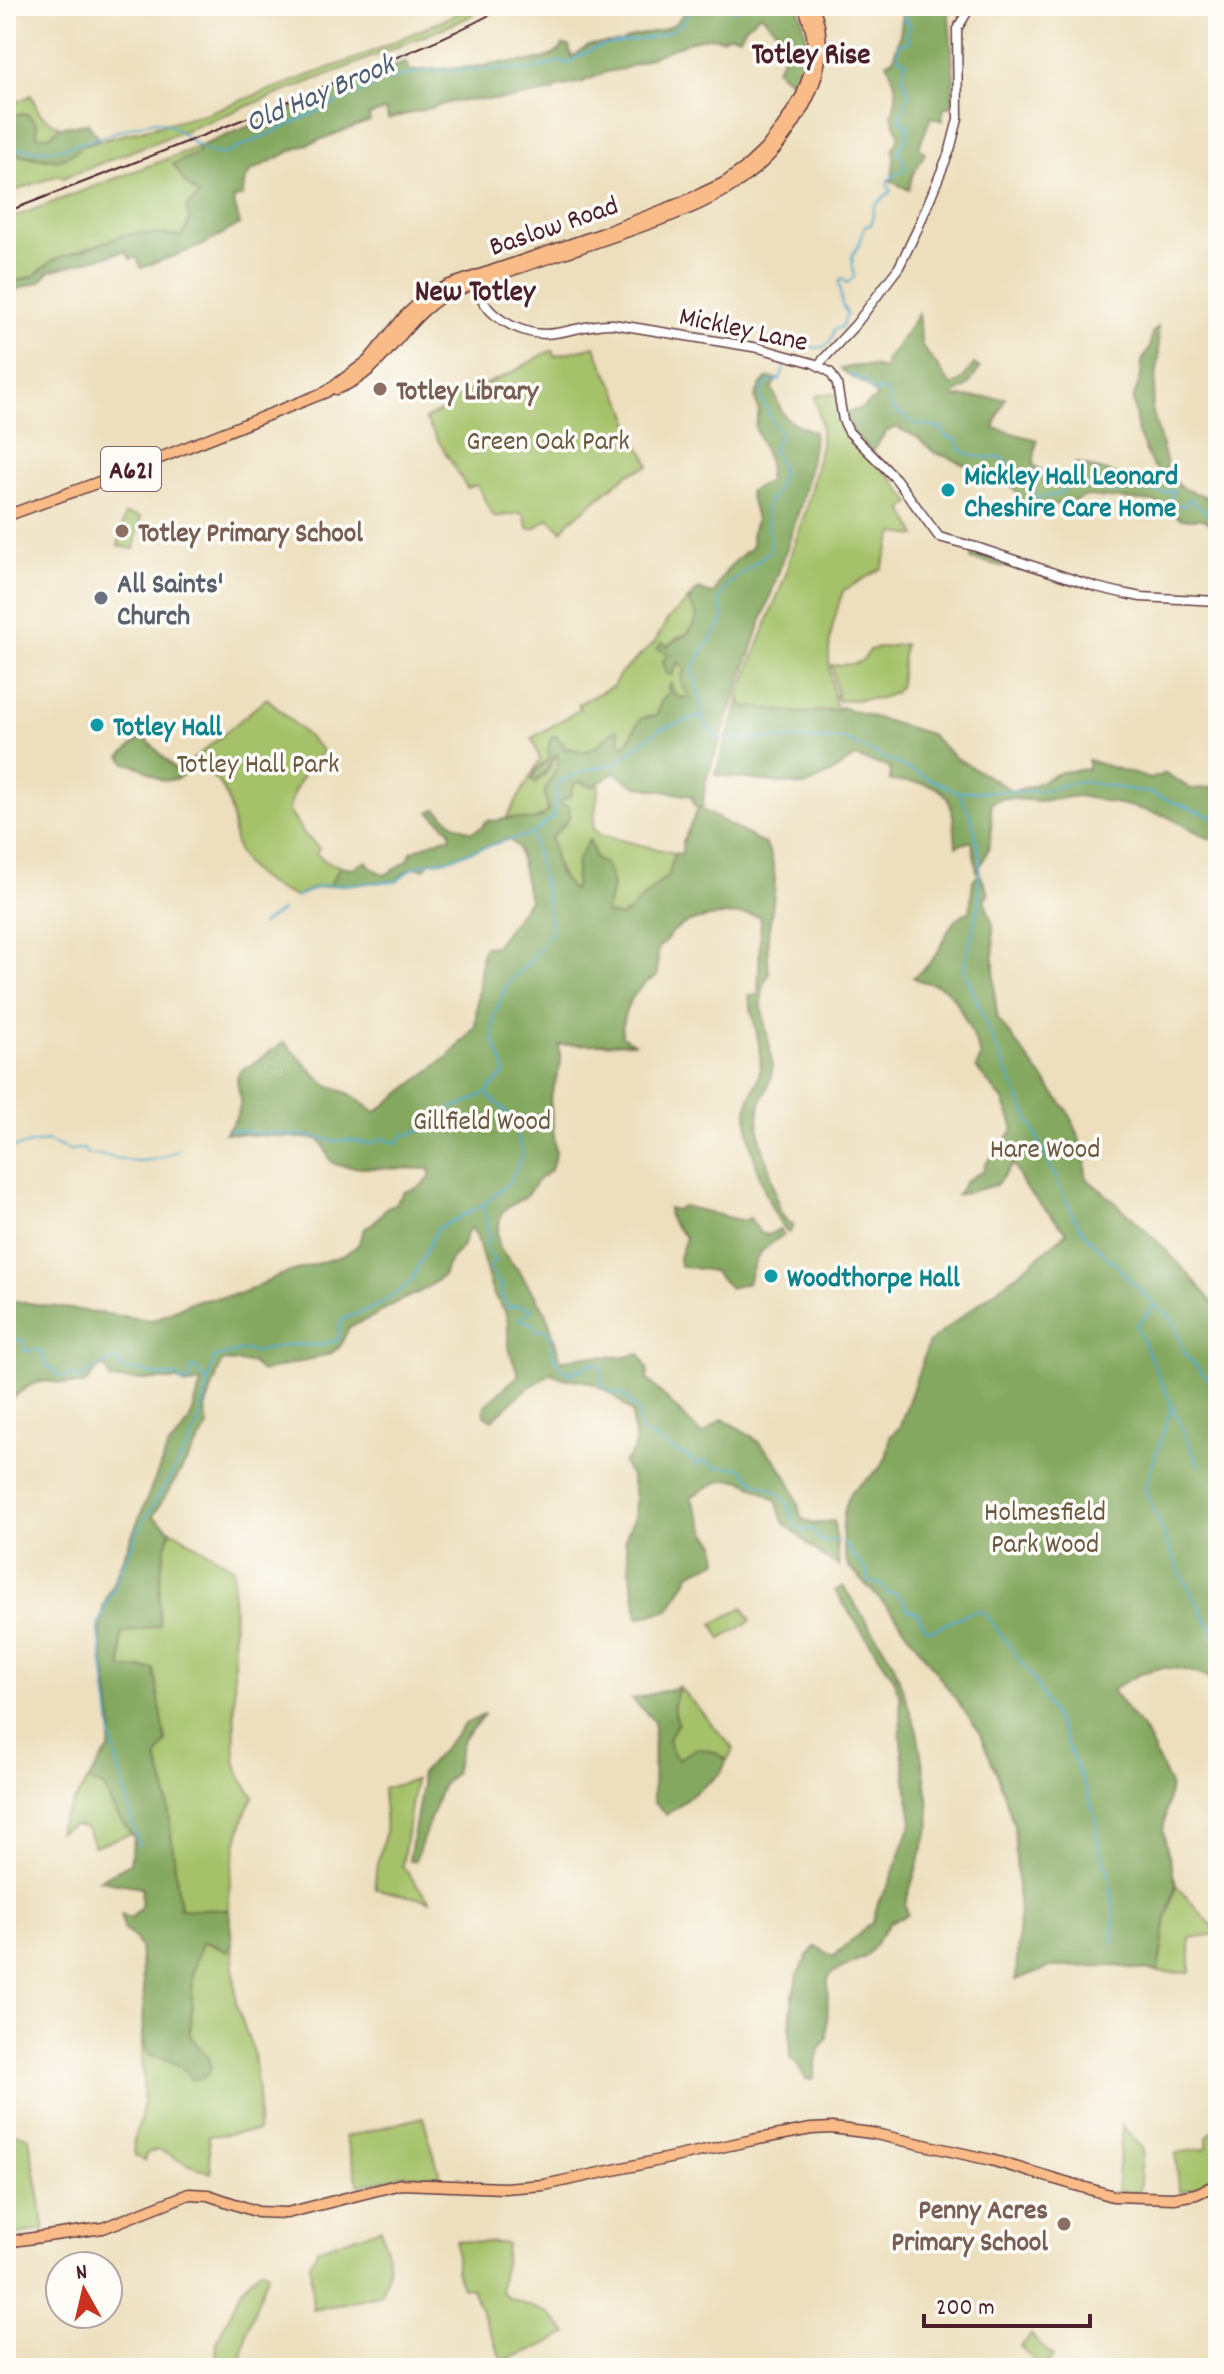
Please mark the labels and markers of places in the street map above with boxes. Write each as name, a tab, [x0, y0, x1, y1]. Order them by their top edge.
place label: Totley Library	[396, 374, 540, 414]
marker: Totley Library	[371, 380, 389, 398]
place label: Mickley Hall Leonard Cheshire Care Home	[964, 459, 1178, 531]
marker: Mickley Hall Leonard Cheshire Care Home	[939, 481, 957, 499]
place label: Totley Primary School	[138, 516, 363, 556]
marker: Totley Primary School	[113, 522, 131, 540]
place label: All Saints' Church	[117, 567, 223, 639]
marker: All Saints' Church	[92, 589, 110, 607]
place label: Totley Hall	[113, 710, 222, 750]
marker: Totley Hall	[88, 716, 106, 734]
place label: Woodthorpe Hall	[787, 1261, 960, 1301]
marker: Woodthorpe Hall	[762, 1267, 780, 1285]
place label: Penny Acres Primary School	[891, 2193, 1048, 2265]
marker: Penny Acres Primary School	[1055, 2215, 1073, 2233]

